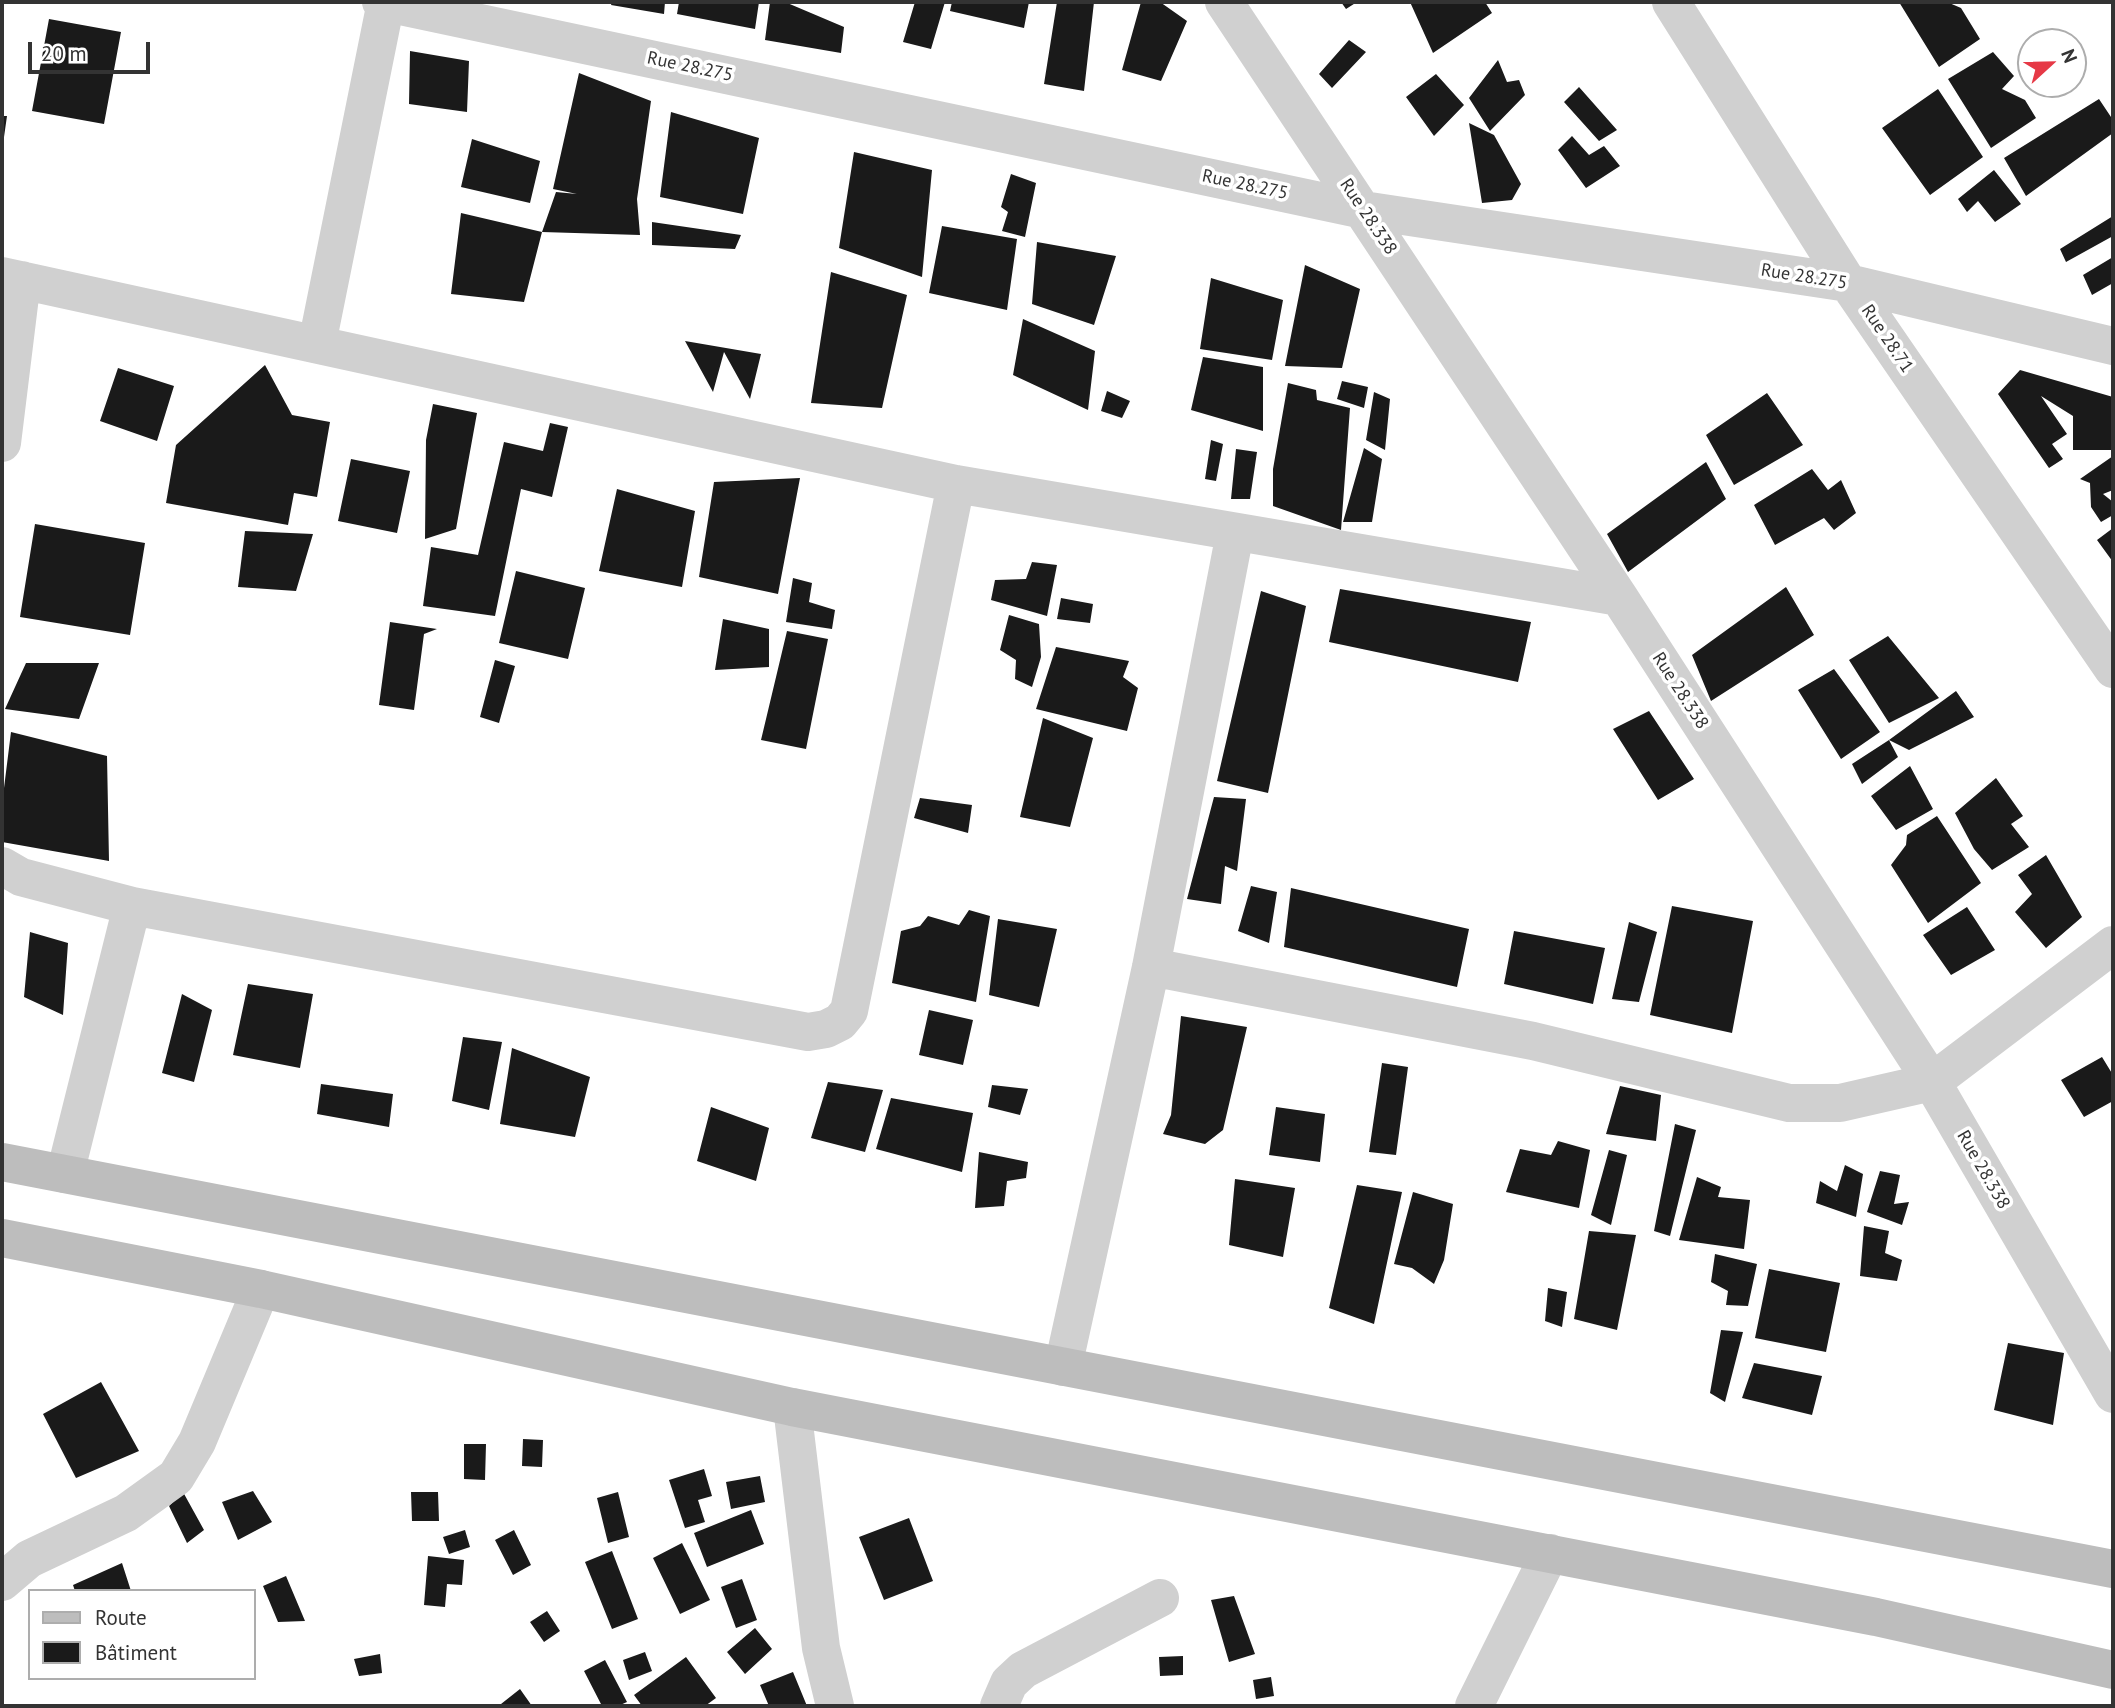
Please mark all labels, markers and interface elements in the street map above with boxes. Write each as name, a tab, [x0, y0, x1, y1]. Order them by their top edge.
scale bar	[32, 28, 154, 72]
north arrow	[2017, 28, 2087, 98]
text: 20 m	[41, 40, 87, 67]
text: N	[2056, 46, 2083, 66]
street label: Rue 28.275	[645, 47, 735, 87]
street label: Rue 28.275	[1200, 165, 1290, 205]
street label: Rue 28.338	[1335, 175, 1401, 259]
street label: Rue 28.275	[1759, 260, 1849, 294]
street label: Rue 28.71	[1856, 301, 1918, 377]
street label: Rue 28.338	[1647, 649, 1713, 733]
street label: Rue 28.338	[1952, 1127, 2014, 1213]
legend	[28, 1589, 256, 1680]
text: Route	[95, 1604, 147, 1631]
text: Bâtiment	[95, 1639, 177, 1666]

